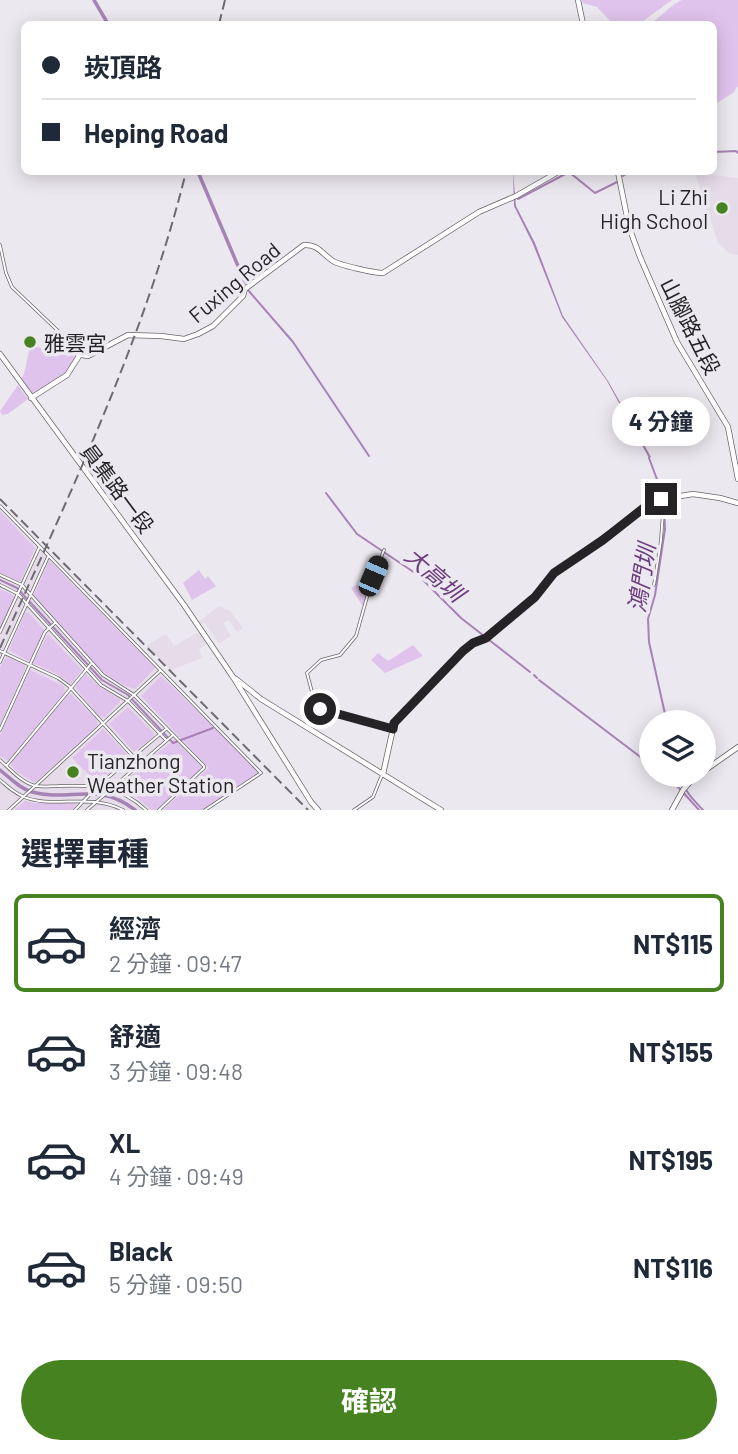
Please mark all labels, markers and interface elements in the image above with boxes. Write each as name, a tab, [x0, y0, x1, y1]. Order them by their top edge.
text: 崁頂路	[84, 51, 162, 82]
text: Heping Road	[84, 117, 229, 148]
place label: Li Zhi High School	[600, 184, 708, 233]
marker: Li Zhi High School	[714, 200, 730, 216]
street label: Fuxing Road	[183, 237, 285, 327]
street label: 山腳路五段	[656, 274, 726, 378]
place label: 雅雲宮	[44, 330, 107, 355]
marker: 雅雲宮	[22, 334, 38, 350]
callout: 4 分鐘	[612, 398, 710, 447]
text: 4 分鐘	[629, 407, 693, 435]
street label: 員集路一段	[76, 439, 160, 537]
route end	[645, 483, 677, 515]
water label: 鴻門圳	[622, 539, 661, 614]
water label: 大高圳	[400, 541, 472, 609]
car	[356, 553, 391, 599]
route start	[304, 693, 336, 725]
map controls	[639, 710, 716, 787]
button: layers	[639, 710, 716, 787]
place label: Tianzhong Weather Station	[87, 748, 234, 797]
marker: Tianzhong Weather Station	[65, 764, 81, 780]
text: 選擇車種	[21, 833, 149, 871]
icon: car	[25, 912, 88, 975]
text: 經濟	[109, 912, 161, 943]
text: NT$115	[633, 928, 713, 959]
text: 2 分鐘 · 09:47	[109, 949, 242, 977]
icon: car	[25, 1020, 88, 1083]
text: 舒適	[109, 1020, 161, 1051]
text: NT$155	[628, 1036, 713, 1067]
text: 3 分鐘 · 09:48	[109, 1057, 243, 1085]
text: XL	[109, 1127, 140, 1158]
icon: car	[25, 1128, 88, 1191]
text: NT$195	[629, 1144, 713, 1175]
text: 4 分鐘 · 09:49	[109, 1162, 244, 1190]
text: Black	[109, 1235, 173, 1266]
icon: car	[25, 1236, 88, 1299]
text: NT$116	[633, 1252, 713, 1283]
text: 5 分鐘 · 09:50	[109, 1270, 243, 1298]
button: 確認	[21, 1360, 717, 1440]

